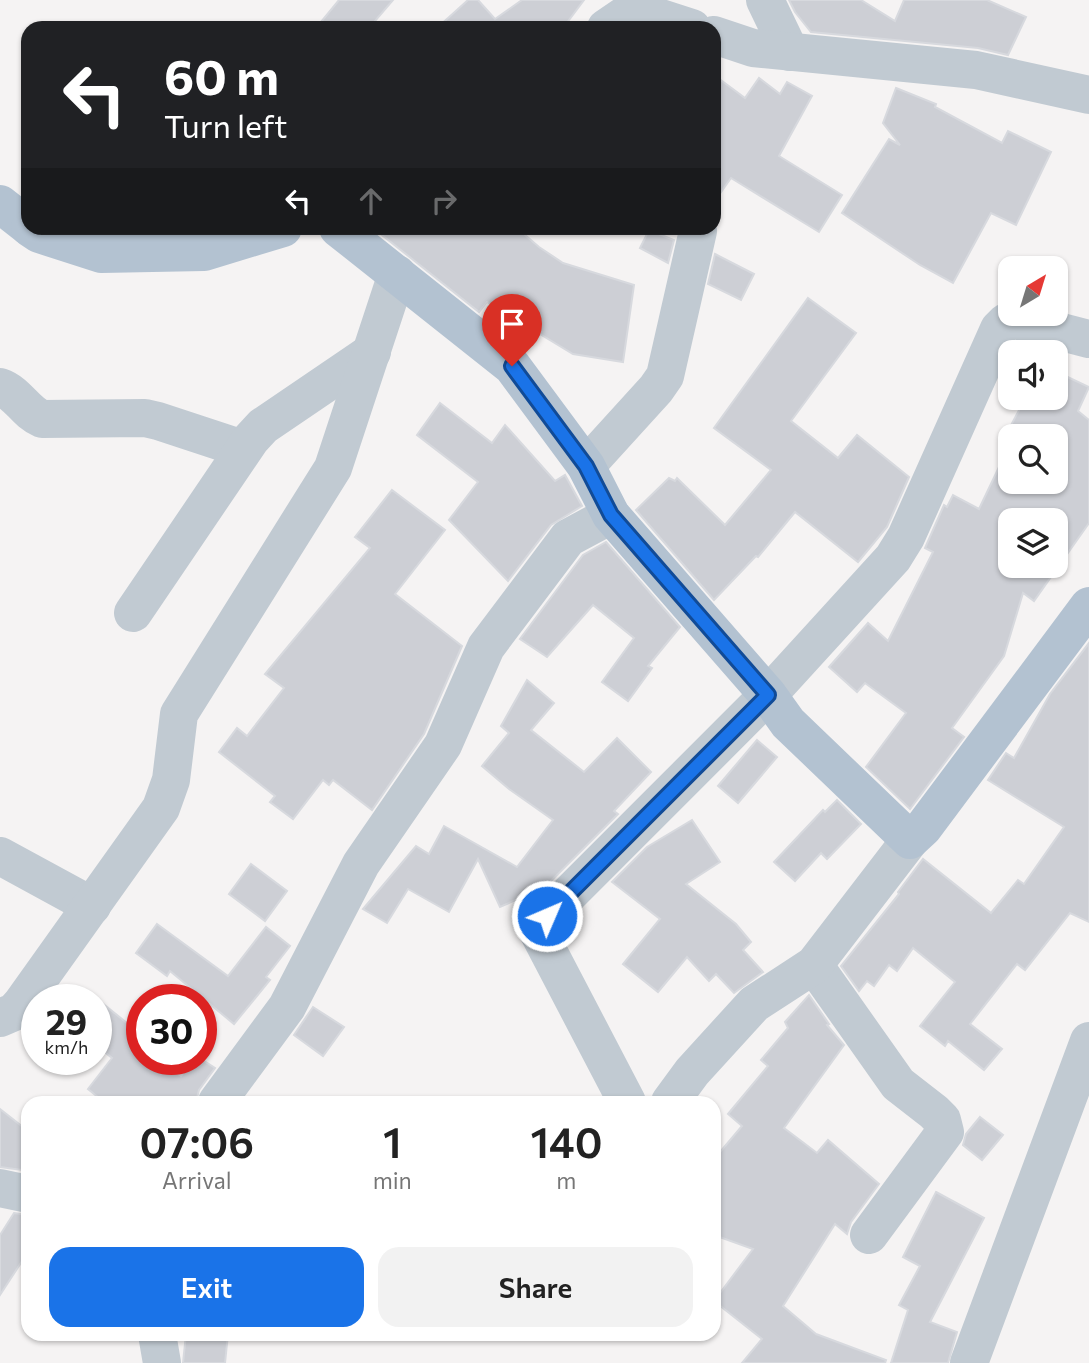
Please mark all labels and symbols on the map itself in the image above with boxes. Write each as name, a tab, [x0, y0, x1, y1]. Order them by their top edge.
north arrow	[998, 256, 1068, 326]
pin	[482, 294, 542, 366]
position arrow	[510, 879, 584, 953]
speed limit sign: 30	[126, 984, 217, 1075]

